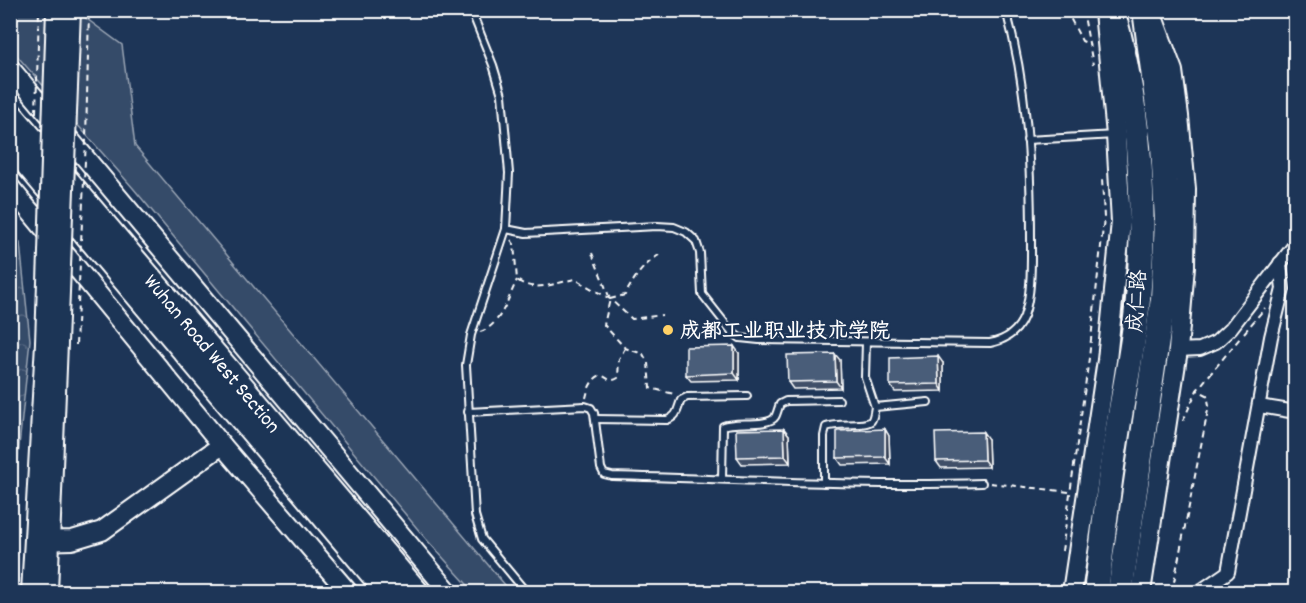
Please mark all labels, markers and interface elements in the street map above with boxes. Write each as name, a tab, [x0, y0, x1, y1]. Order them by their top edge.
street label: Wuhan Road West Section	[135, 269, 286, 441]
street label: 成仁路	[1122, 269, 1156, 334]
place label: 成都工业职业技术学院	[680, 318, 890, 348]
marker: 成都工业职业技术学院	[661, 323, 675, 337]

